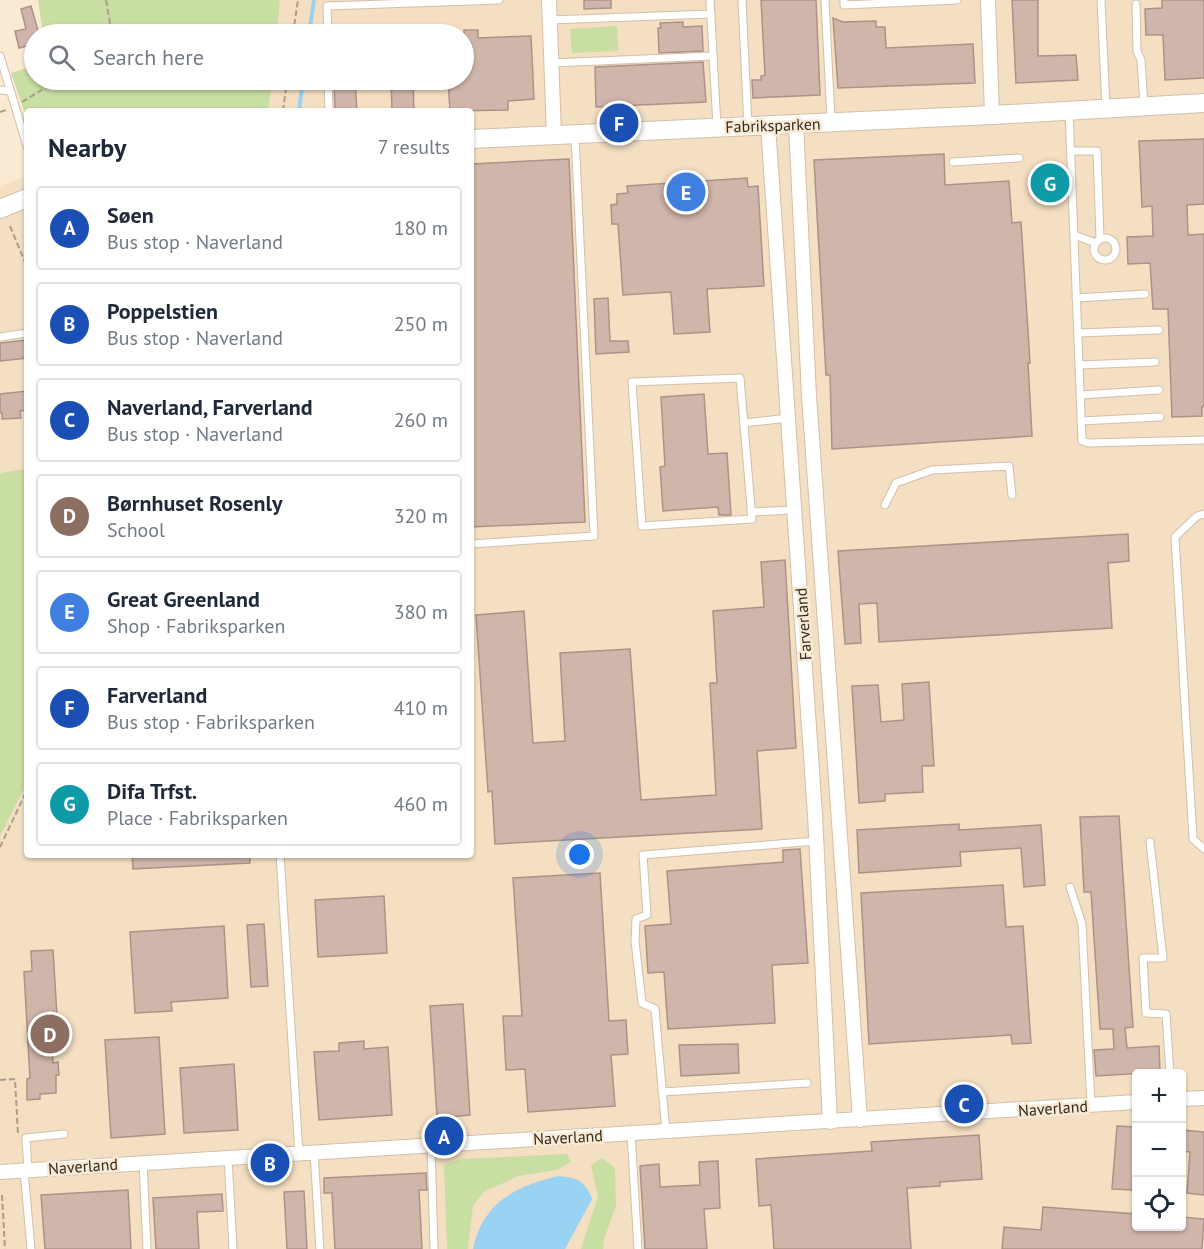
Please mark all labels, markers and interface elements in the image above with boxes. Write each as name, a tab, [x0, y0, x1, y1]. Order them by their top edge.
search box	[24, 24, 474, 90]
icon: search	[45, 41, 78, 74]
text: Search here	[93, 43, 204, 71]
pin: F	[600, 100, 638, 146]
street label: Fabriksparken	[725, 113, 821, 137]
text: Nearby	[48, 131, 126, 164]
text: 7 results	[378, 134, 450, 160]
pin: G	[1030, 160, 1070, 206]
pin: E	[666, 170, 706, 214]
text: Søen	[107, 201, 154, 229]
text: A	[63, 215, 76, 241]
text: 180 m	[394, 215, 448, 241]
text: Bus stop · Naverland	[107, 229, 283, 255]
text: Poppelstien	[107, 297, 218, 325]
text: B	[64, 311, 75, 337]
text: 250 m	[394, 311, 448, 337]
text: Bus stop · Naverland	[107, 325, 283, 351]
text: Naverland, Farverland	[107, 393, 313, 421]
text: C	[64, 407, 75, 433]
text: 260 m	[394, 407, 448, 433]
text: Bus stop · Naverland	[107, 421, 283, 447]
text: Børnhuset Rosenly	[107, 489, 282, 517]
text: D	[63, 503, 76, 529]
text: 320 m	[394, 503, 448, 529]
text: School	[107, 517, 165, 543]
text: Great Greenland	[107, 585, 260, 613]
street label: Farverland	[790, 587, 816, 661]
text: E	[64, 599, 75, 625]
text: 380 m	[394, 599, 448, 625]
text: Shop · Fabriksparken	[107, 613, 285, 639]
text: Farverland	[107, 681, 207, 709]
text: F	[64, 695, 75, 721]
text: 410 m	[394, 695, 448, 721]
text: Bus stop · Fabriksparken	[107, 709, 315, 735]
text: Difa Trfst.	[107, 777, 197, 805]
text: G	[63, 791, 76, 817]
text: 460 m	[394, 791, 448, 817]
text: Place · Fabriksparken	[107, 805, 288, 831]
your location	[565, 840, 594, 869]
pin: D	[31, 1012, 70, 1056]
map controls	[1132, 1069, 1186, 1231]
button: +	[1132, 1069, 1186, 1123]
pin: C	[944, 1082, 984, 1126]
street label: Naverland	[1017, 1096, 1089, 1120]
pin: A	[424, 1114, 464, 1158]
button: −	[1132, 1123, 1186, 1177]
street label: Naverland	[533, 1125, 603, 1149]
pin: B	[250, 1140, 290, 1186]
street label: Naverland	[47, 1154, 119, 1178]
button: locate	[1132, 1177, 1186, 1231]

